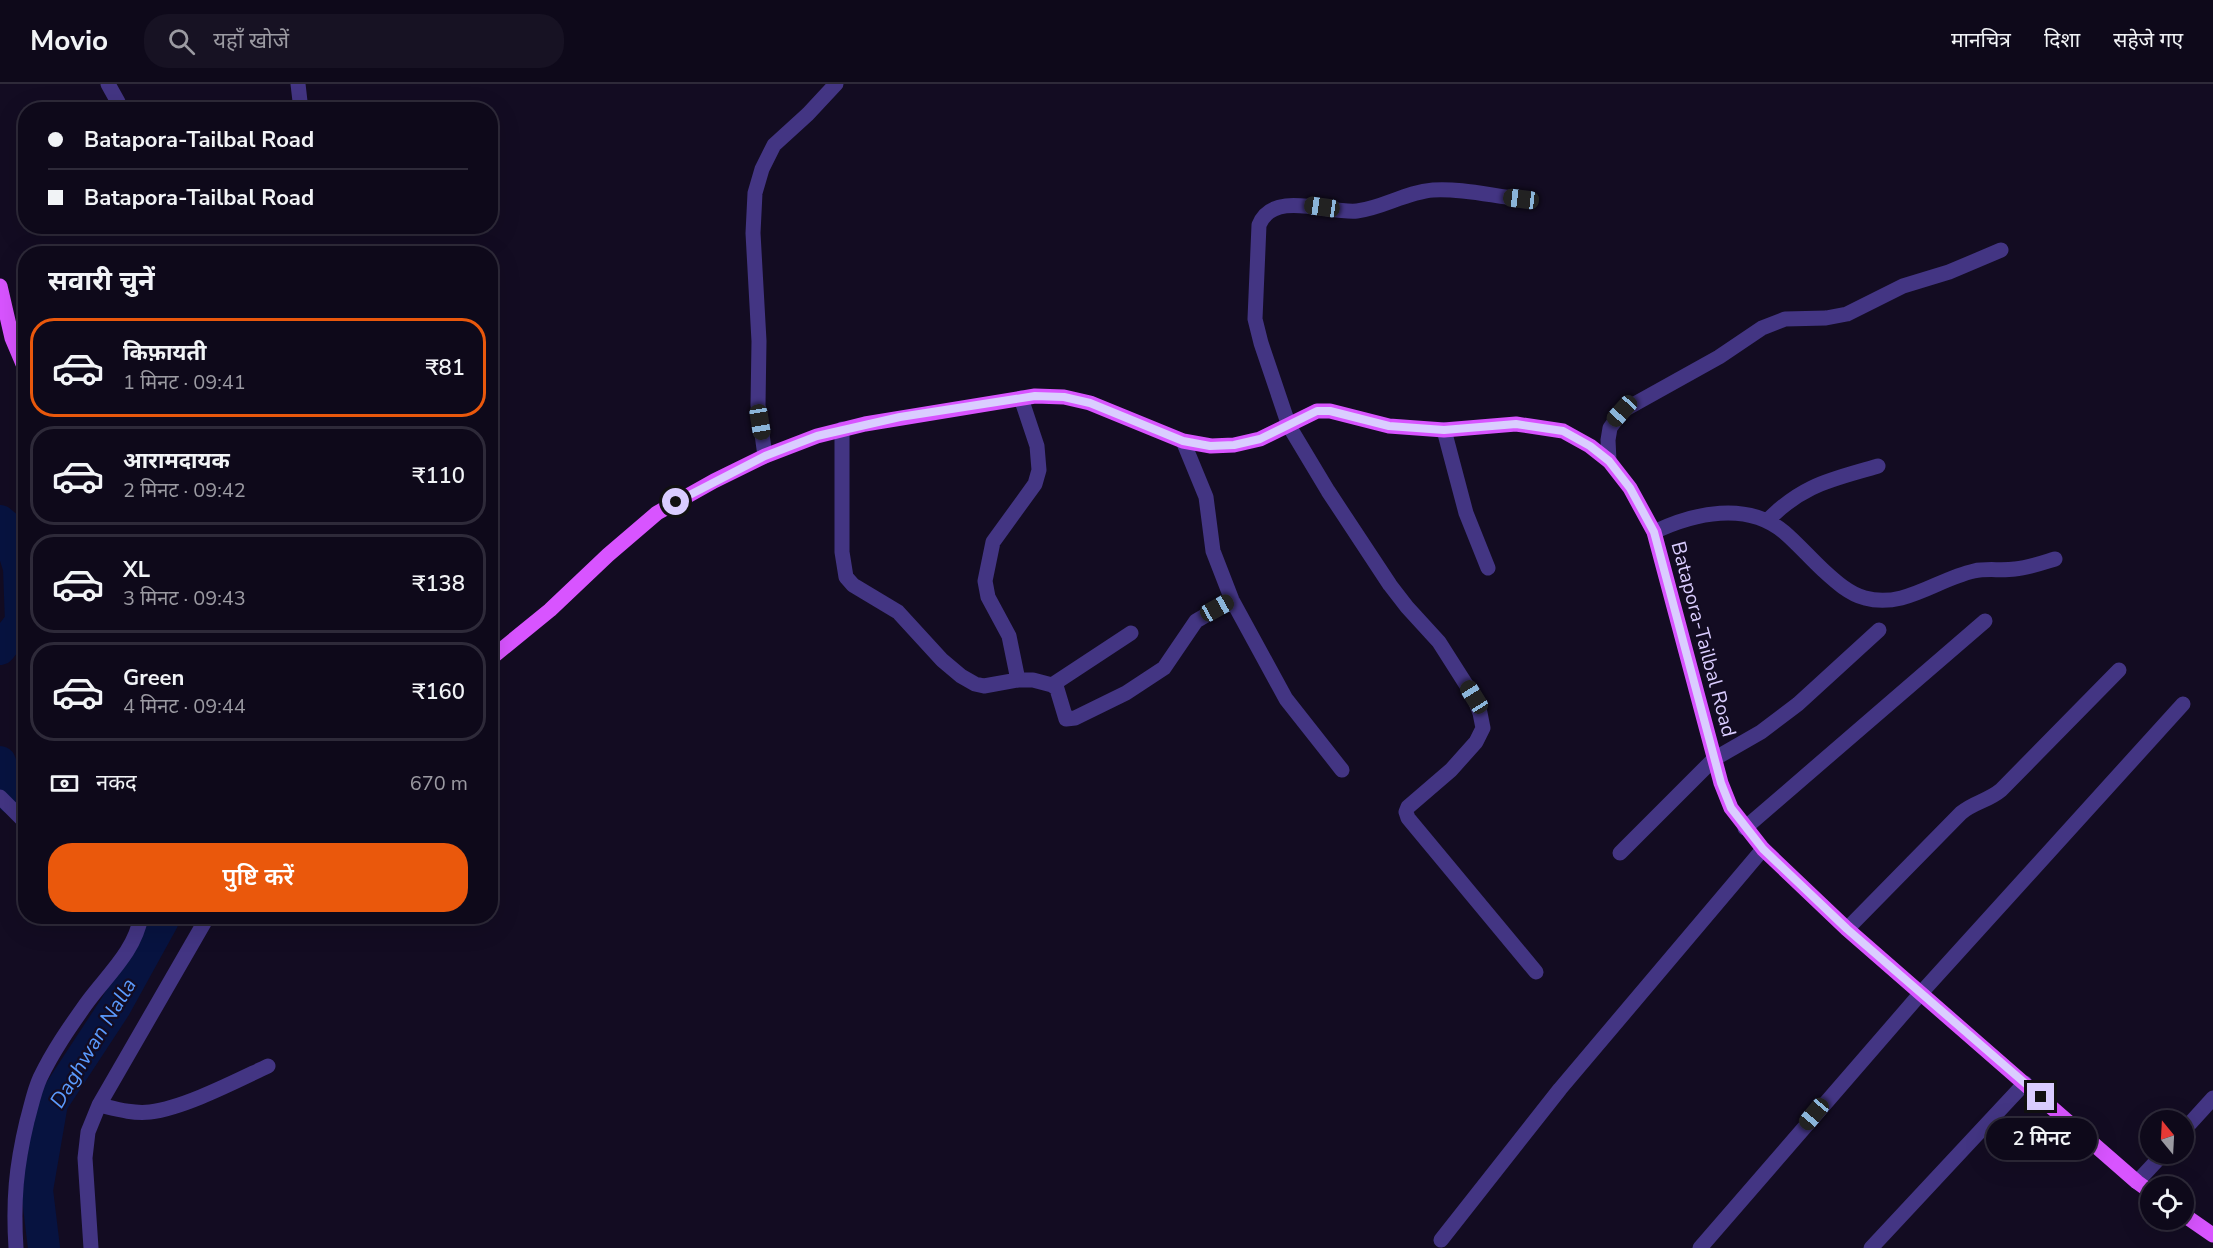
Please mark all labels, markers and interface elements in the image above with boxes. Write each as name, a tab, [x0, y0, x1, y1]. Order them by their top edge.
search box	[144, 14, 564, 68]
text: Movio	[30, 22, 108, 60]
icon: search	[165, 25, 198, 58]
text: यहाँ खोजें	[213, 26, 289, 56]
text: मानचित्र	[1951, 26, 2011, 54]
text: दिशा	[2044, 26, 2080, 54]
text: सहेजे गए	[2113, 26, 2183, 54]
text: Batapora-Tailbal Road	[84, 125, 314, 155]
text: Batapora-Tailbal Road	[84, 183, 314, 213]
car	[1502, 188, 1540, 210]
car	[1303, 196, 1341, 218]
text: सवारी चुनें	[48, 263, 155, 300]
text: किफ़ायती	[123, 338, 207, 368]
icon: car	[51, 341, 105, 395]
text: ₹81	[425, 353, 465, 383]
text: 1 मिनट · 09:41	[123, 369, 246, 396]
car	[1603, 392, 1641, 430]
car	[748, 403, 772, 441]
text: आरामदायक	[123, 446, 230, 476]
icon: car	[51, 449, 105, 503]
text: ₹110	[412, 461, 465, 491]
text: 2 मिनट · 09:42	[123, 477, 246, 504]
route start	[662, 488, 689, 515]
street label: Batapora-Tailbal Road	[1664, 538, 1743, 740]
text: XL	[123, 555, 150, 585]
icon: car	[51, 557, 105, 611]
text: ₹138	[412, 569, 465, 599]
text: 3 मिनट · 09:43	[123, 585, 246, 612]
car	[1197, 591, 1237, 625]
text: Green	[123, 663, 184, 693]
icon: car	[51, 665, 105, 719]
text: ₹160	[412, 677, 465, 707]
car	[1457, 677, 1491, 717]
text: 4 मिनट · 09:44	[123, 693, 246, 720]
icon: cash	[48, 767, 81, 800]
text: नकद	[96, 768, 137, 798]
text: 670 m	[410, 770, 468, 797]
button: पुष्टि करें	[48, 843, 468, 912]
water label: Daghwan Nalla	[43, 973, 143, 1113]
route end	[2027, 1083, 2054, 1110]
car	[1796, 1094, 1832, 1134]
north arrow	[2140, 1110, 2194, 1164]
map controls	[2140, 1110, 2194, 1230]
callout: 2 मिनट	[1986, 1118, 2096, 1160]
text: 2 मिनट	[2013, 1125, 2070, 1152]
button: locate	[2140, 1176, 2194, 1230]

